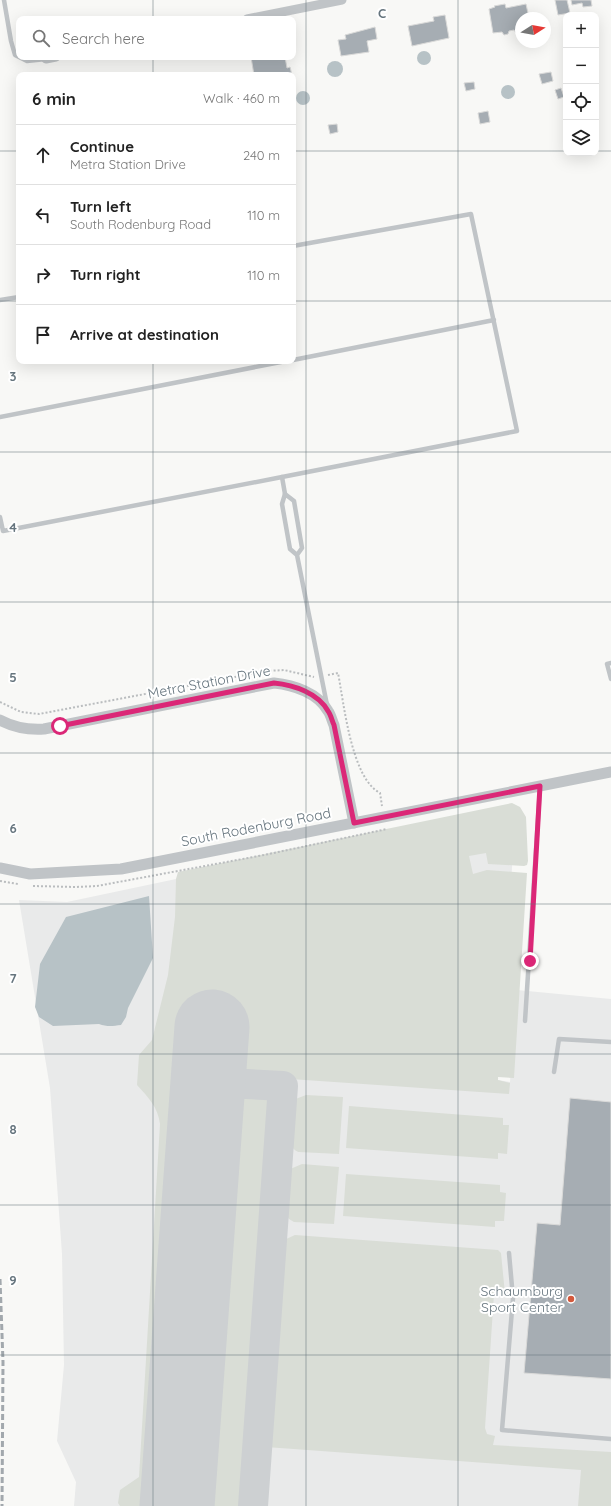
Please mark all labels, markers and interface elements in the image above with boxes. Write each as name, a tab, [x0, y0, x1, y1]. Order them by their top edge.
text: C	[378, 5, 386, 21]
north arrow	[515, 12, 551, 48]
map controls	[563, 12, 599, 156]
button: +	[563, 12, 599, 48]
search box	[16, 16, 296, 60]
icon: search	[30, 27, 52, 49]
text: Search here	[62, 29, 145, 48]
button: −	[563, 48, 599, 84]
button: locate	[563, 84, 599, 120]
text: 6 min	[32, 88, 76, 109]
text: Walk · 460 m	[203, 90, 280, 106]
button: layers	[563, 120, 599, 156]
text: Continue	[70, 137, 134, 156]
icon: ahead	[32, 144, 54, 166]
text: 240 m	[243, 147, 280, 163]
text: Metra Station Drive	[70, 156, 186, 172]
text: Turn left	[70, 197, 132, 216]
icon: left	[32, 204, 54, 226]
text: 110 m	[247, 207, 280, 223]
text: South Rodenburg Road	[70, 216, 211, 232]
icon: right	[32, 264, 54, 286]
text: Turn right	[70, 265, 141, 284]
text: 110 m	[247, 267, 280, 283]
icon: arrive	[32, 324, 54, 346]
text: Arrive at destination	[70, 325, 219, 344]
text: 3	[10, 368, 17, 384]
text: 4	[9, 519, 17, 535]
street label: Metra Station Drive	[146, 661, 272, 703]
text: 5	[9, 669, 17, 685]
route start	[51, 717, 69, 735]
street label: South Rodenburg Road	[180, 804, 332, 850]
text: 6	[9, 820, 17, 836]
route end	[521, 952, 539, 970]
text: 7	[9, 970, 17, 986]
text: 8	[9, 1121, 17, 1137]
text: 9	[9, 1272, 17, 1288]
place label: Schaumburg Sport Center	[480, 1282, 564, 1316]
marker: Schaumburg Sport Center	[566, 1294, 576, 1304]

